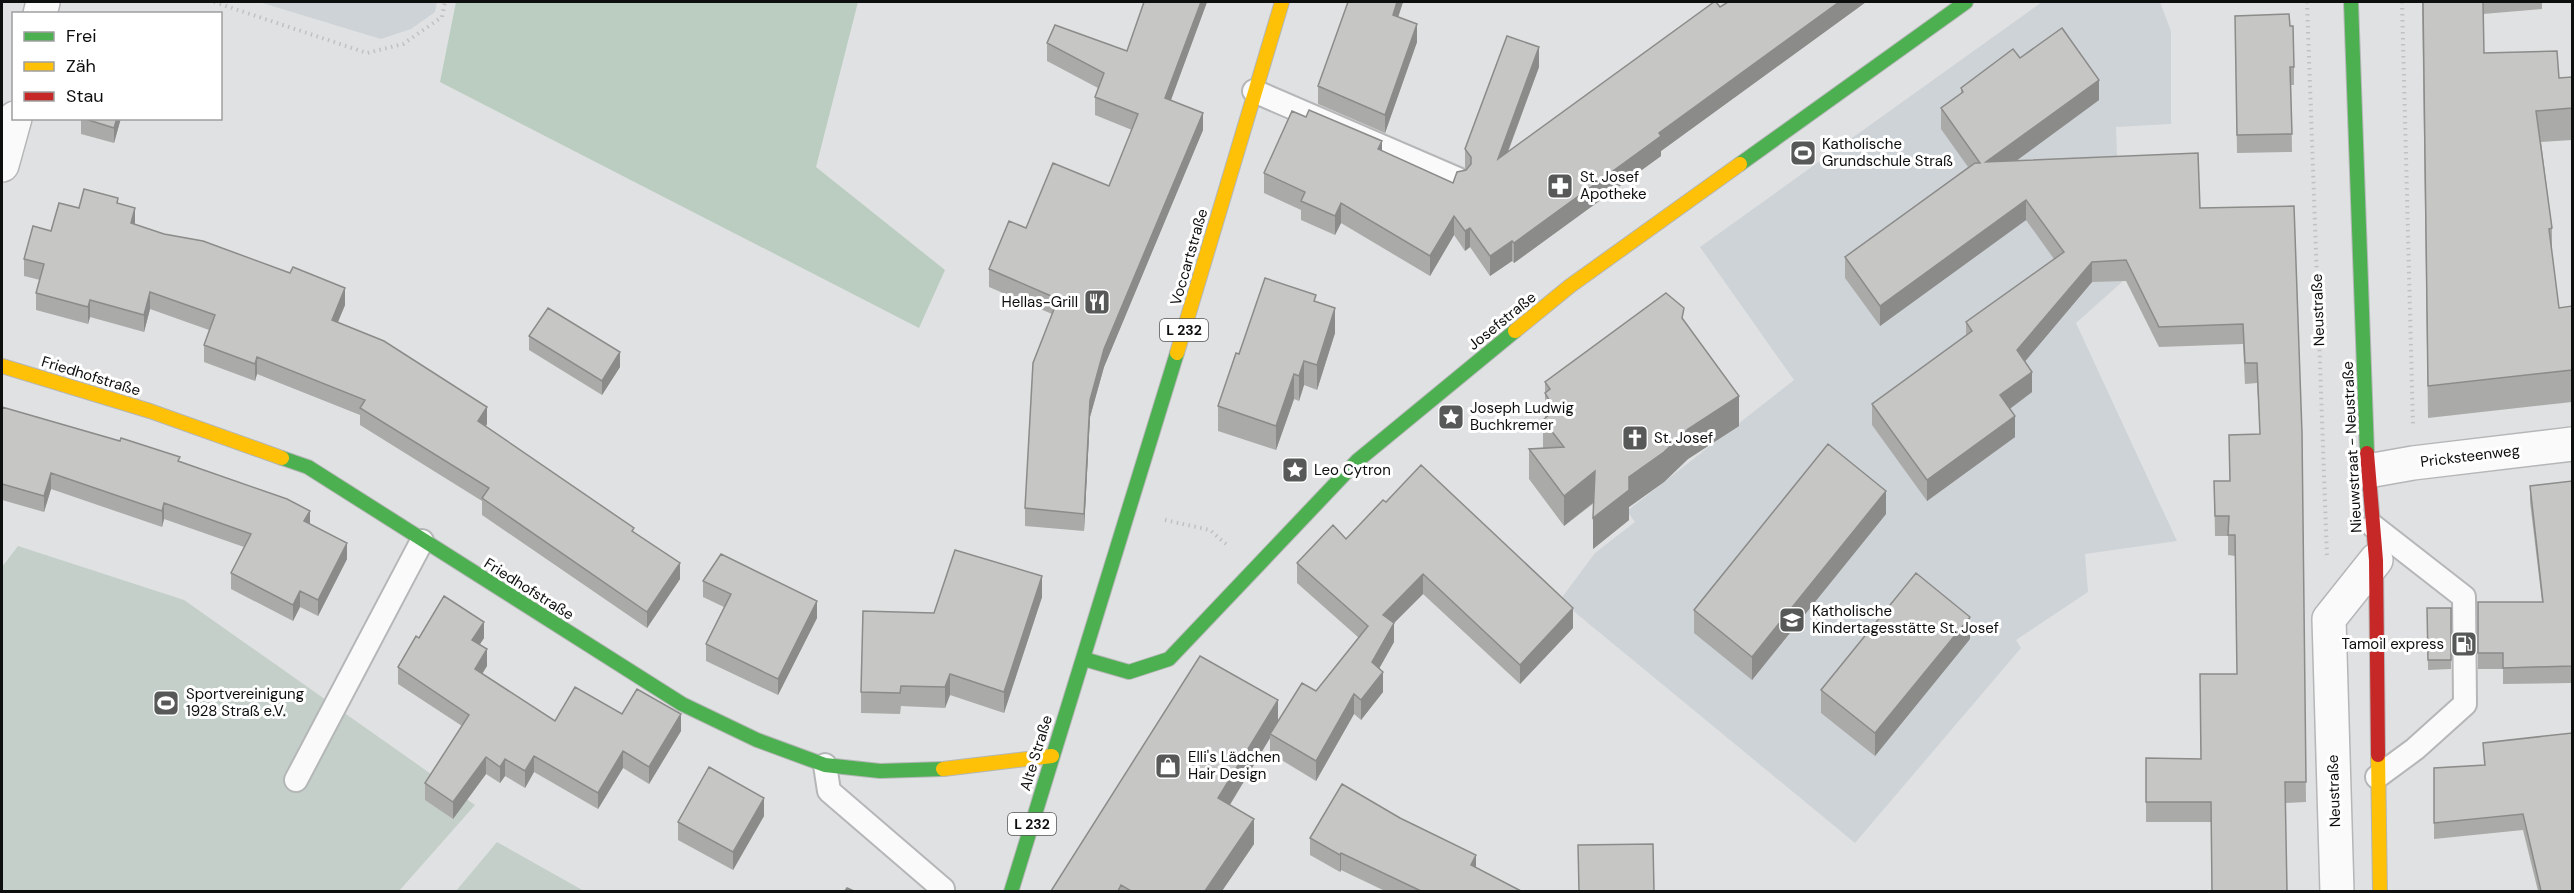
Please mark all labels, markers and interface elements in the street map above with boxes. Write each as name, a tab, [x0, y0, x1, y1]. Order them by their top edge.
legend	[12, 12, 222, 120]
text: Frei	[66, 24, 97, 48]
text: Zäh	[66, 54, 96, 78]
text: Stau	[66, 84, 104, 108]
place label: Katholische Grundschule Straß	[1822, 134, 1953, 171]
sports icon: Katholische Grundschule Straß	[1788, 138, 1818, 168]
place label: St. Josef Apotheke	[1580, 167, 1647, 204]
pharmacy icon: St. Josef Apotheke	[1545, 171, 1575, 201]
street label: Voccartstraße	[1166, 206, 1212, 308]
street label: Neustraße	[2307, 273, 2329, 347]
restaurant icon: Hellas-Grill	[1082, 287, 1112, 317]
street label: Josefstraße	[1464, 287, 1540, 355]
place label: Hellas-Grill	[1002, 292, 1078, 312]
road number: L 232	[1160, 319, 1208, 341]
street label: Friedhofstraße	[39, 351, 143, 401]
street label: Nieuwstraat - Neustraße	[2338, 361, 2366, 533]
place label: Joseph Ludwig Buchkremer	[1470, 398, 1574, 435]
place icon: Joseph Ludwig Buchkremer	[1436, 402, 1466, 432]
church icon: St. Josef	[1620, 423, 1650, 453]
place label: St. Josef	[1654, 428, 1713, 448]
street label: Pricksteenweg	[2419, 440, 2521, 472]
place icon: Leo Cytron	[1280, 455, 1310, 485]
place label: Leo Cytron	[1314, 460, 1391, 480]
street label: Friedhofstraße	[480, 553, 578, 625]
place label: Katholische Kindertagesstätte St. Josef	[1812, 601, 1999, 638]
school or university icon: Katholische Kindertagesstätte St. Josef	[1777, 605, 1807, 635]
fuel station icon: Tamoil express	[2449, 629, 2479, 659]
place label: Tamoil express	[2341, 634, 2444, 654]
place label: Sportvereinigung 1928 Straß e.V.	[186, 684, 304, 721]
sports icon: Sportvereinigung 1928 Straß e.V.	[151, 688, 181, 718]
street label: Alte Straße	[1015, 713, 1057, 793]
place label: Elli's Lädchen Hair Design	[1188, 747, 1280, 784]
shop icon: Elli's Lädchen Hair Design	[1153, 751, 1183, 781]
street label: Neustraße	[2323, 754, 2345, 828]
road number: L 232	[1008, 813, 1056, 835]

